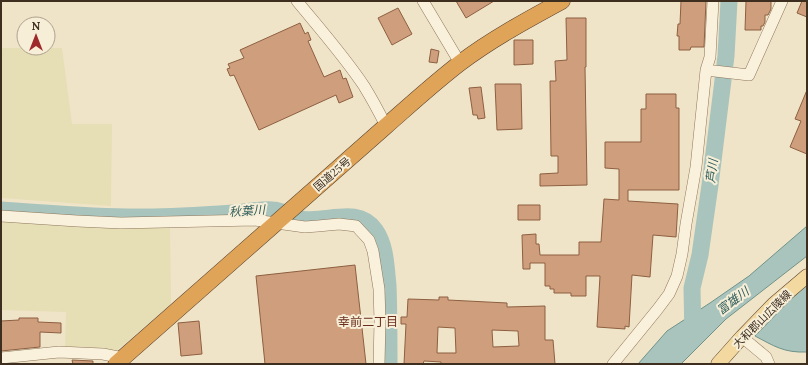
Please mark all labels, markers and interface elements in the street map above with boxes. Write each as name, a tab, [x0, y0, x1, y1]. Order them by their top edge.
north arrow	[16, 16, 56, 56]
text: N	[32, 19, 41, 33]
street label: 国道25号	[310, 154, 354, 194]
water label: 芦川	[703, 156, 721, 184]
water label: 秋葉川	[228, 202, 267, 219]
water label: 富雄川	[714, 283, 753, 317]
street label: 大和郡山広陵線	[730, 287, 794, 351]
district label: 幸前二丁目	[338, 314, 398, 329]

